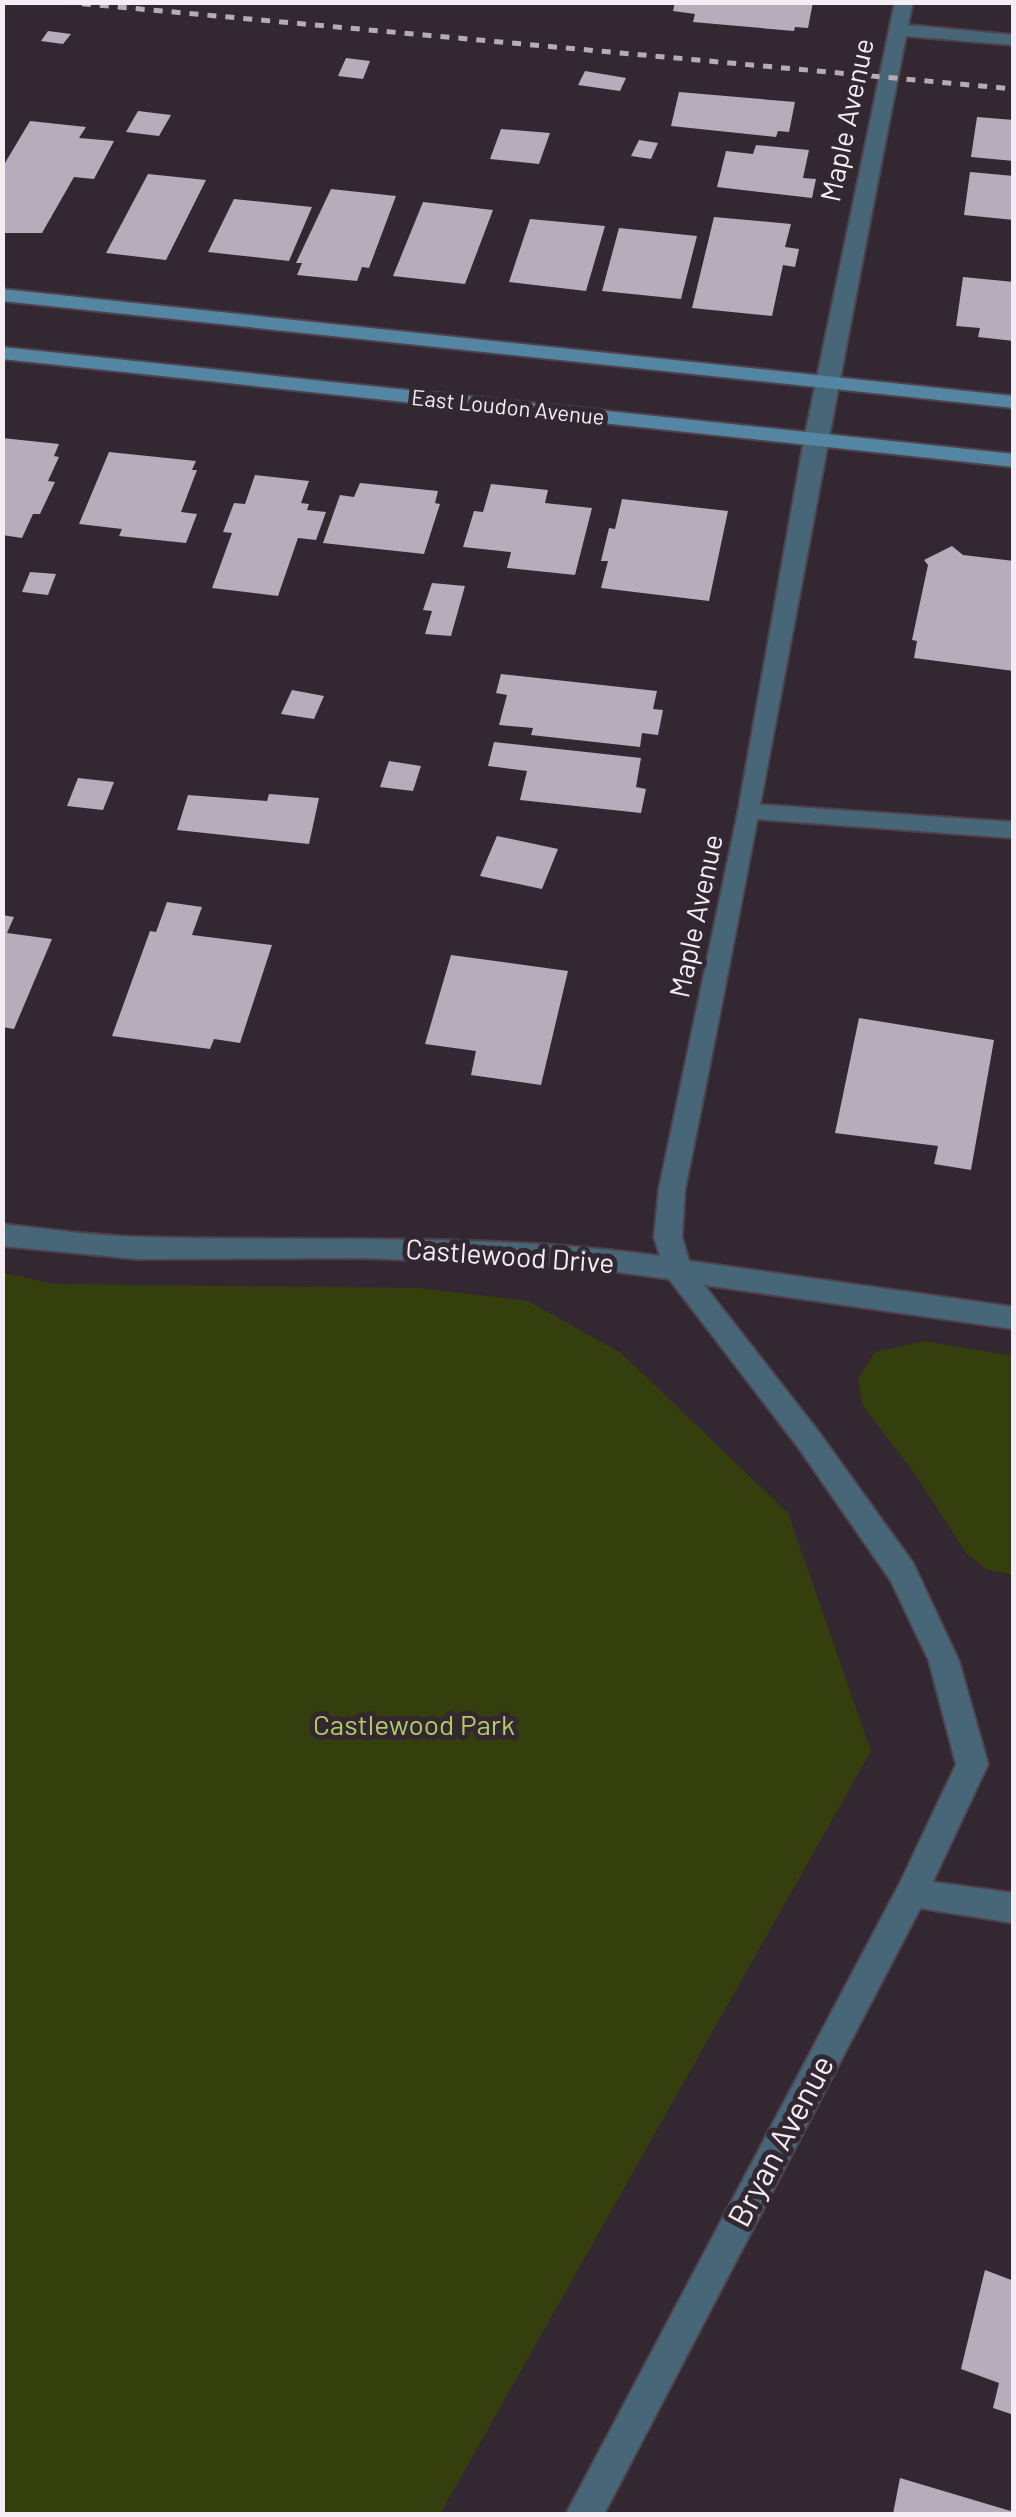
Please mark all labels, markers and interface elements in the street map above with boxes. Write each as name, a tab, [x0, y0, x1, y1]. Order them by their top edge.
street label: Maple Avenue	[812, 35, 880, 204]
street label: East Loudon Avenue	[410, 383, 606, 429]
street label: Maple Avenue	[661, 831, 729, 1000]
street label: Castlewood Drive	[405, 1231, 616, 1279]
park label: Castlewood Park	[313, 1707, 515, 1741]
street label: Bryan Avenue	[718, 2048, 840, 2232]

